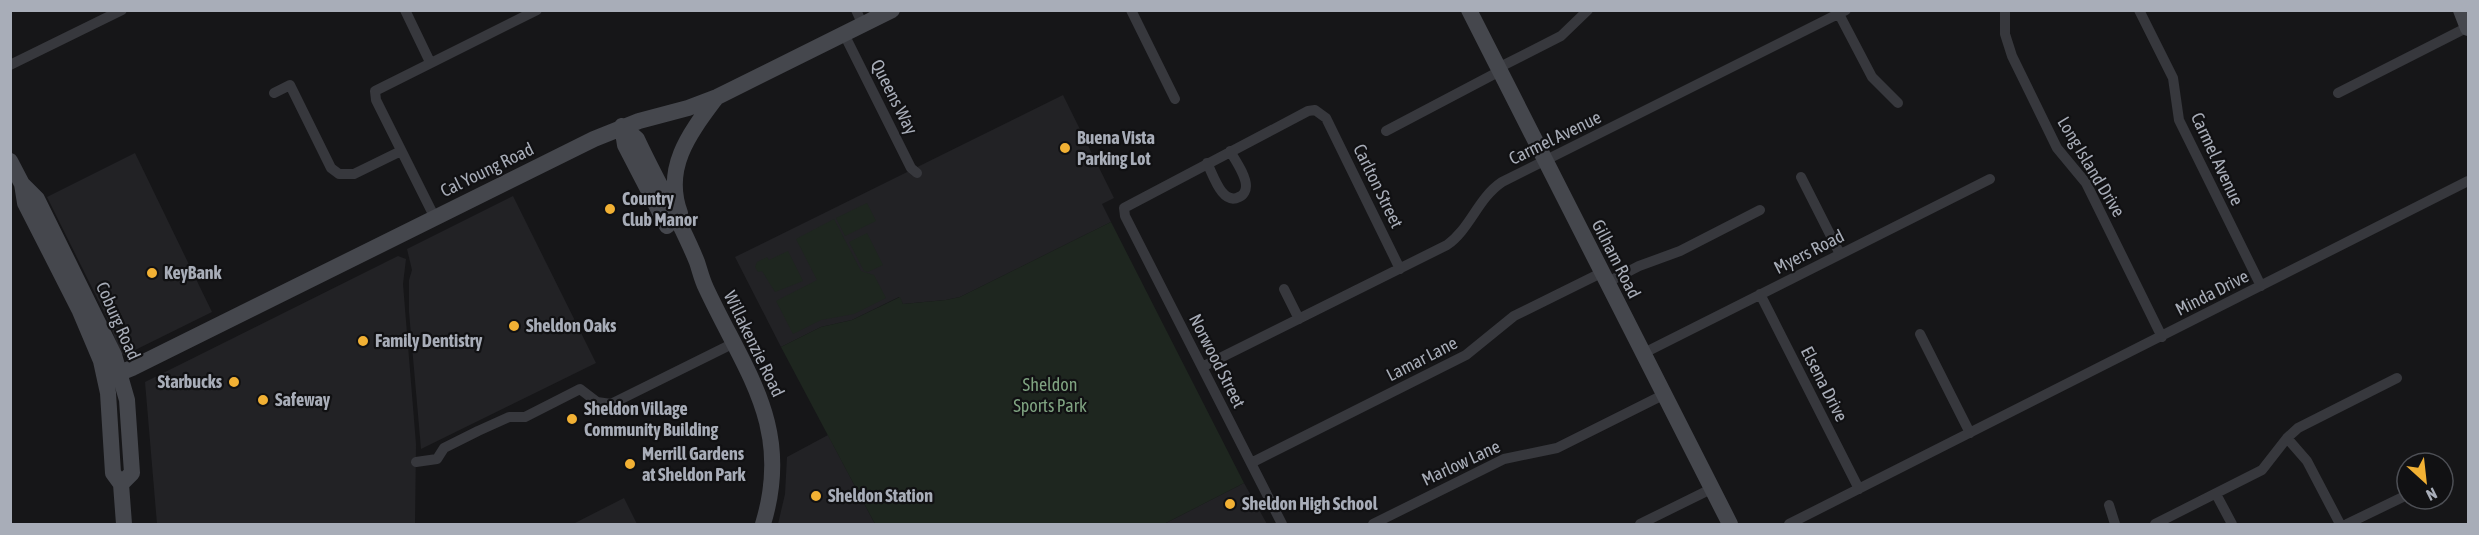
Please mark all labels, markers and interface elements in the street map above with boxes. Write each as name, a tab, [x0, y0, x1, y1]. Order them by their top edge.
street label: Queens Way	[867, 56, 922, 138]
street label: Carmel Avenue	[1505, 106, 1604, 169]
street label: Carmel Avenue	[2187, 109, 2248, 209]
street label: Long Island Drive	[2053, 113, 2130, 221]
place label: Buena Vista Parking Lot	[1077, 127, 1155, 169]
street label: Cal Young Road	[437, 138, 537, 201]
street label: Carlton Street	[1349, 140, 1408, 231]
marker: Buena Vista Parking Lot	[1058, 141, 1072, 155]
place label: Country Club Manor	[622, 188, 698, 230]
marker: Country Club Manor	[603, 202, 617, 216]
street label: Gilham Road	[1588, 216, 1645, 302]
street label: Myers Road	[1770, 225, 1847, 278]
place label: KeyBank	[164, 262, 222, 283]
street label: Minda Drive	[2172, 265, 2252, 320]
marker: KeyBank	[145, 266, 159, 280]
street label: Coburg Road	[92, 279, 145, 363]
street label: Willakenzie Road	[720, 287, 789, 400]
street label: Norwood Street	[1185, 310, 1250, 411]
place label: Sheldon Oaks	[526, 315, 617, 336]
marker: Sheldon Oaks	[507, 319, 521, 333]
place label: Family Dentistry	[375, 330, 483, 351]
street label: Lamar Lane	[1383, 332, 1461, 385]
marker: Family Dentistry	[356, 334, 370, 348]
street label: Elsena Drive	[1797, 343, 1852, 425]
place label: Starbucks	[157, 371, 223, 392]
park label: Sheldon Sports Park	[1013, 374, 1087, 416]
marker: Starbucks	[227, 375, 241, 389]
place label: Safeway	[275, 389, 331, 410]
marker: Safeway	[256, 393, 270, 407]
place label: Sheldon Village Community Building	[584, 398, 718, 440]
marker: Sheldon Village Community Building	[565, 412, 579, 426]
street label: Marlow Lane	[1418, 435, 1503, 490]
place label: Merrill Gardens at Sheldon Park	[642, 443, 746, 485]
north arrow	[2395, 451, 2455, 511]
marker: Merrill Gardens at Sheldon Park	[623, 457, 637, 471]
text: N	[2424, 484, 2440, 505]
place label: Sheldon Station	[828, 485, 933, 506]
marker: Sheldon Station	[809, 489, 823, 503]
place label: Sheldon High School	[1242, 493, 1378, 514]
marker: Sheldon High School	[1223, 497, 1237, 511]

